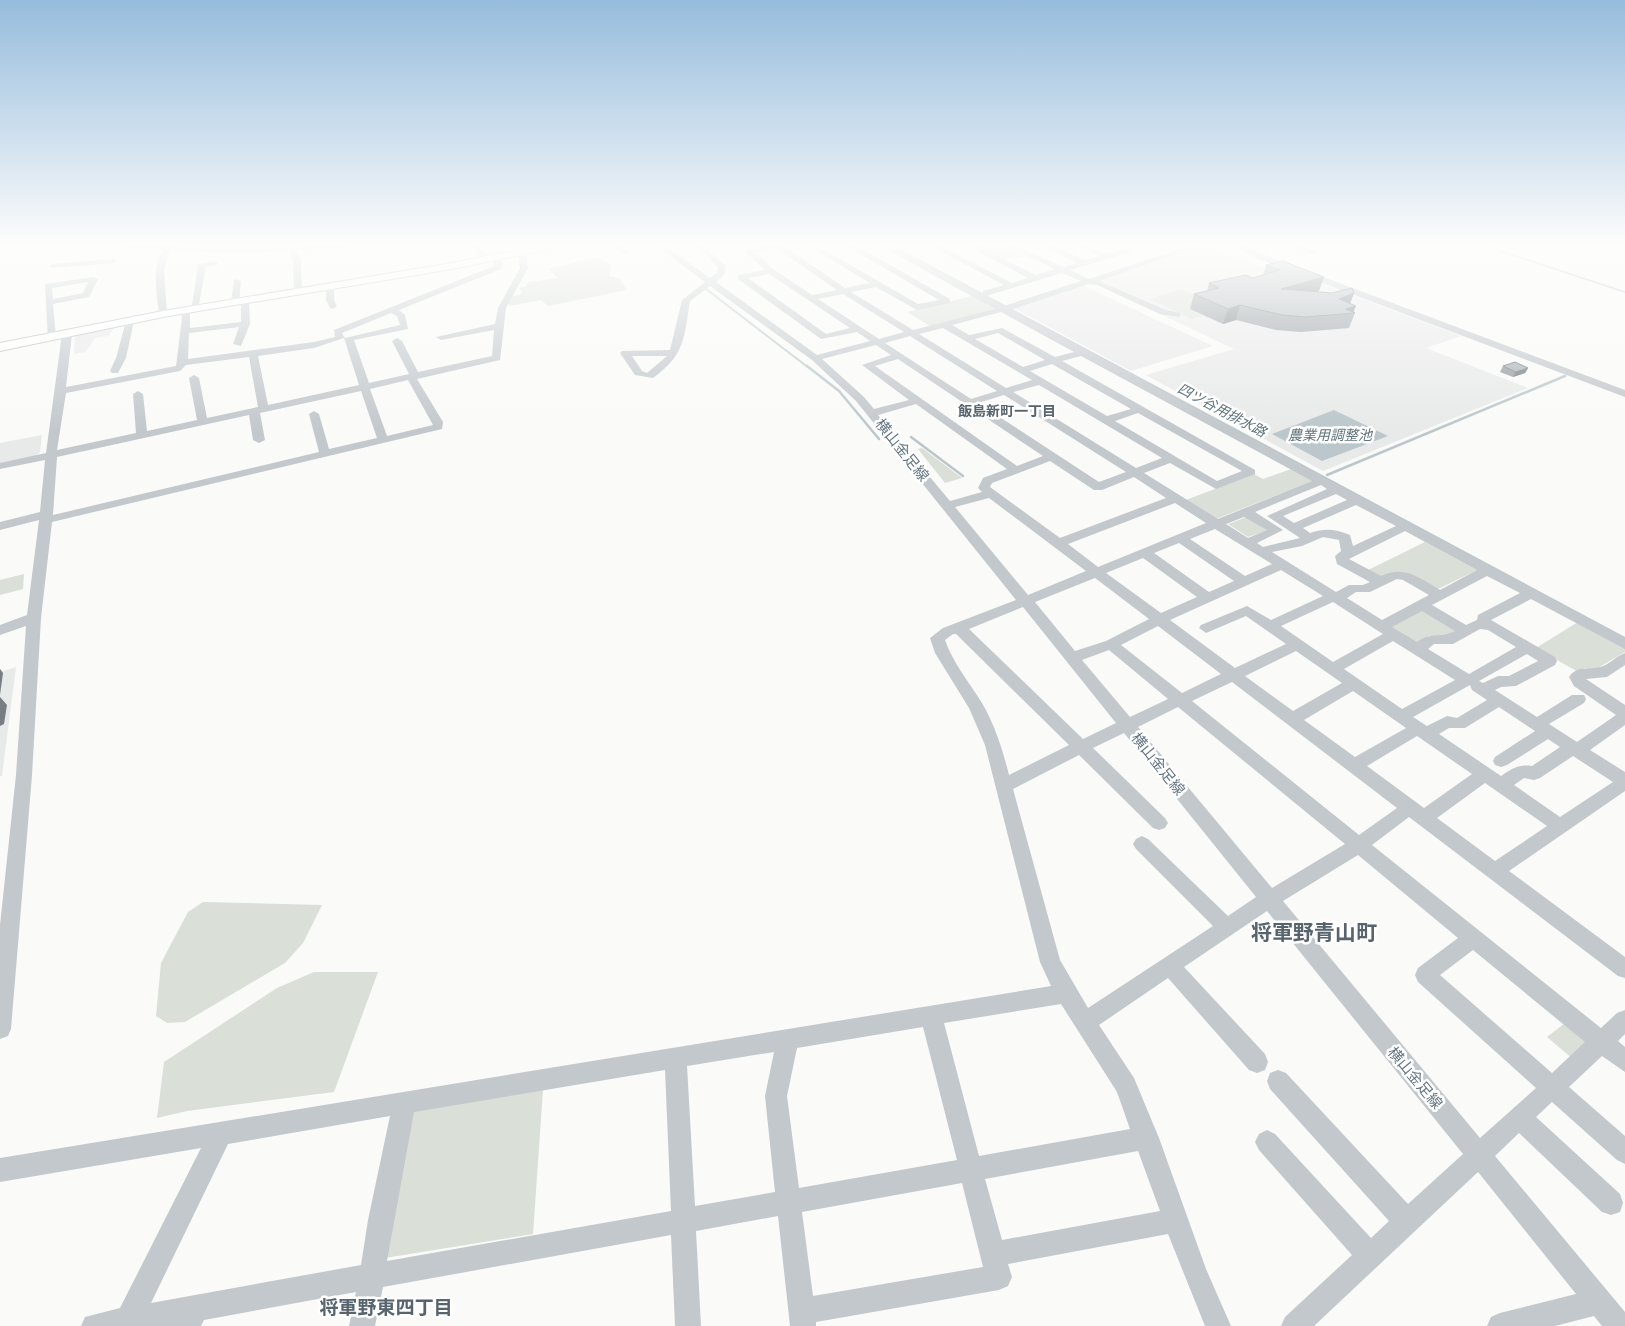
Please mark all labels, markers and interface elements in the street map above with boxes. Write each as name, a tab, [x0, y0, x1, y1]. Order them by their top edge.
water label: 四ツ谷用排水路	[1175, 380, 1270, 441]
district label: 飯島新町一丁目	[958, 403, 1056, 419]
street label: 横山金足線	[871, 415, 933, 485]
water label: 農業用調整池	[1288, 427, 1374, 443]
street label: 横山金足線	[1127, 729, 1189, 799]
district label: 将軍野青山町	[1251, 921, 1377, 945]
street label: 横山金足線	[1384, 1043, 1446, 1113]
district label: 将軍野東四丁目	[319, 1296, 453, 1319]

